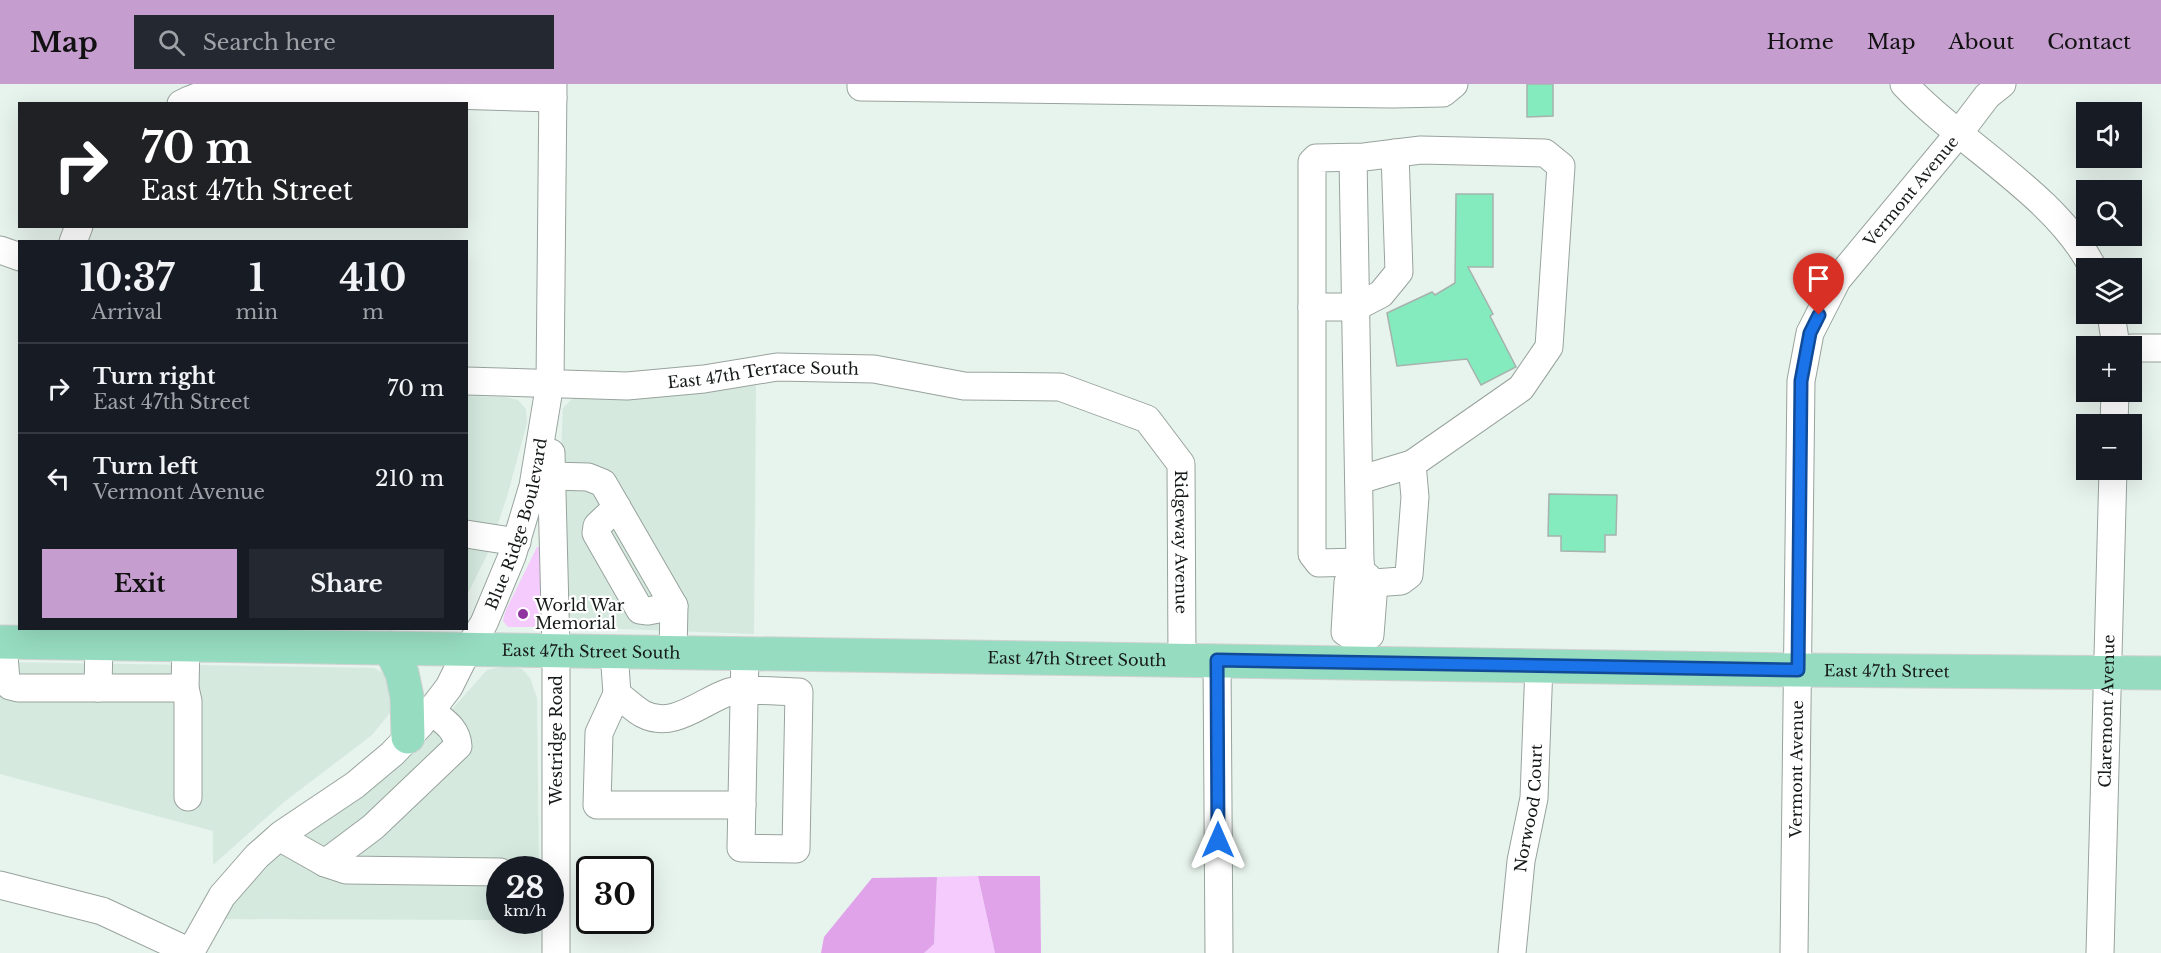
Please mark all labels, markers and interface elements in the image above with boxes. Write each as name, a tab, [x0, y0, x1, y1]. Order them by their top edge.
search box	[134, 15, 554, 69]
text: Map	[30, 25, 98, 60]
icon: search	[155, 26, 188, 59]
text: Search here	[203, 29, 336, 56]
text: Home	[1767, 29, 1834, 55]
text: Map	[1867, 29, 1915, 55]
text: About	[1948, 29, 2014, 55]
text: Contact	[2047, 29, 2131, 55]
map controls	[2076, 102, 2142, 480]
button: sound	[2076, 102, 2142, 168]
text: 70 m	[141, 122, 252, 174]
icon: right	[42, 126, 120, 204]
street label: Vermont Avenue	[1859, 132, 1963, 251]
text: East 47th Street	[141, 174, 353, 207]
button: search	[2076, 180, 2142, 246]
pin	[1793, 253, 1844, 315]
text: 10:37	[80, 256, 174, 301]
text: 1	[249, 256, 265, 301]
text: 410	[340, 256, 406, 301]
button: layers	[2076, 258, 2142, 324]
icon: arrive	[1802, 262, 1835, 295]
text: Arrival	[92, 300, 162, 324]
text: min	[236, 300, 278, 324]
text: m	[362, 300, 384, 324]
button: +	[2076, 336, 2142, 402]
street label: East 47th Terrace South	[667, 357, 859, 392]
text: Turn right	[93, 363, 215, 390]
icon: right	[42, 372, 75, 405]
text: 70 m	[387, 375, 444, 402]
text: East 47th Street	[93, 390, 250, 414]
button: −	[2076, 414, 2142, 480]
street label: Blue Ridge Boulevard	[481, 436, 551, 612]
text: Turn left	[93, 453, 198, 480]
icon: left	[42, 462, 75, 495]
text: 210 m	[375, 465, 444, 492]
street label: Ridgeway Avenue	[1171, 470, 1192, 614]
text: Vermont Avenue	[93, 480, 265, 504]
button: Exit	[42, 549, 237, 618]
button: Share	[249, 549, 444, 618]
place label: World War Memorial	[534, 595, 625, 633]
marker: World War Memorial	[516, 607, 530, 621]
street label: Claremont Avenue	[2094, 634, 2119, 788]
street label: East 47th Street South	[501, 640, 681, 663]
street label: East 47th Street South	[987, 647, 1166, 670]
street label: East 47th Street	[1824, 660, 1950, 681]
street label: Westridge Road	[546, 675, 566, 806]
street label: Vermont Avenue	[1785, 700, 1807, 839]
street label: Norwood Court	[1510, 744, 1546, 873]
position arrow	[1186, 808, 1250, 872]
speed limit sign: 30	[576, 856, 654, 934]
text: 28	[506, 869, 544, 906]
text: km/h	[504, 901, 546, 920]

